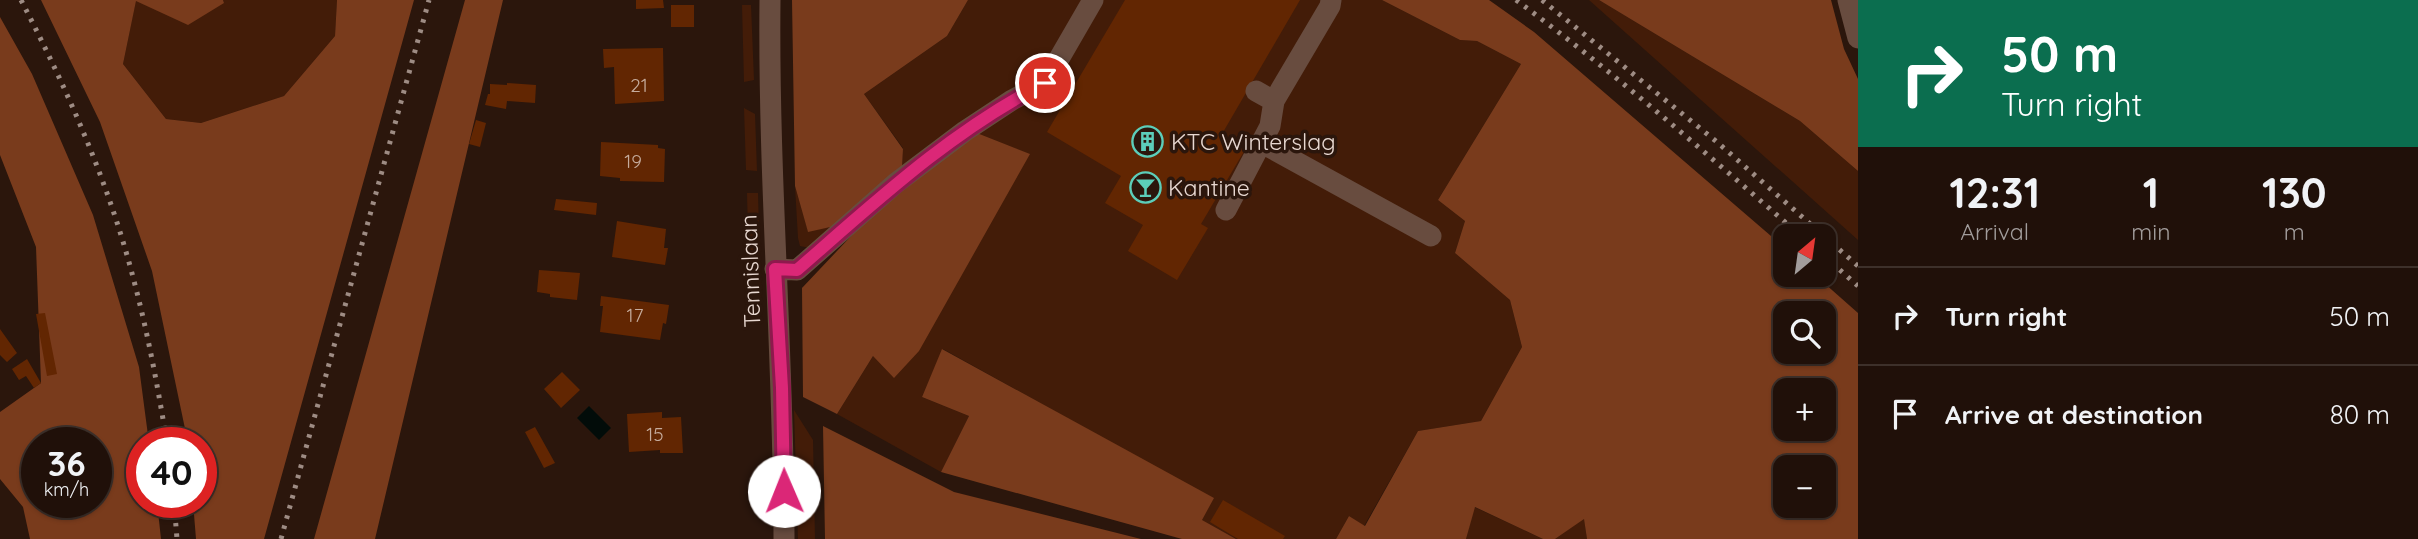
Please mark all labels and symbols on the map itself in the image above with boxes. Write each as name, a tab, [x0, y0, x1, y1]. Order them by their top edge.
pin	[1015, 53, 1075, 113]
house number: 21	[630, 73, 648, 97]
building icon: KTC Winterslag	[1131, 124, 1165, 158]
place label: KTC Winterslag	[1171, 127, 1336, 156]
house number: 19	[624, 149, 642, 173]
bar icon: Kantine	[1128, 170, 1162, 204]
place label: Kantine	[1168, 173, 1250, 202]
street label: Tennislaan	[734, 214, 766, 328]
north arrow	[1773, 224, 1836, 287]
house number: 17	[627, 303, 644, 327]
house number: 15	[646, 422, 664, 446]
speed limit sign: 40	[126, 427, 217, 518]
position arrow	[747, 454, 821, 528]

